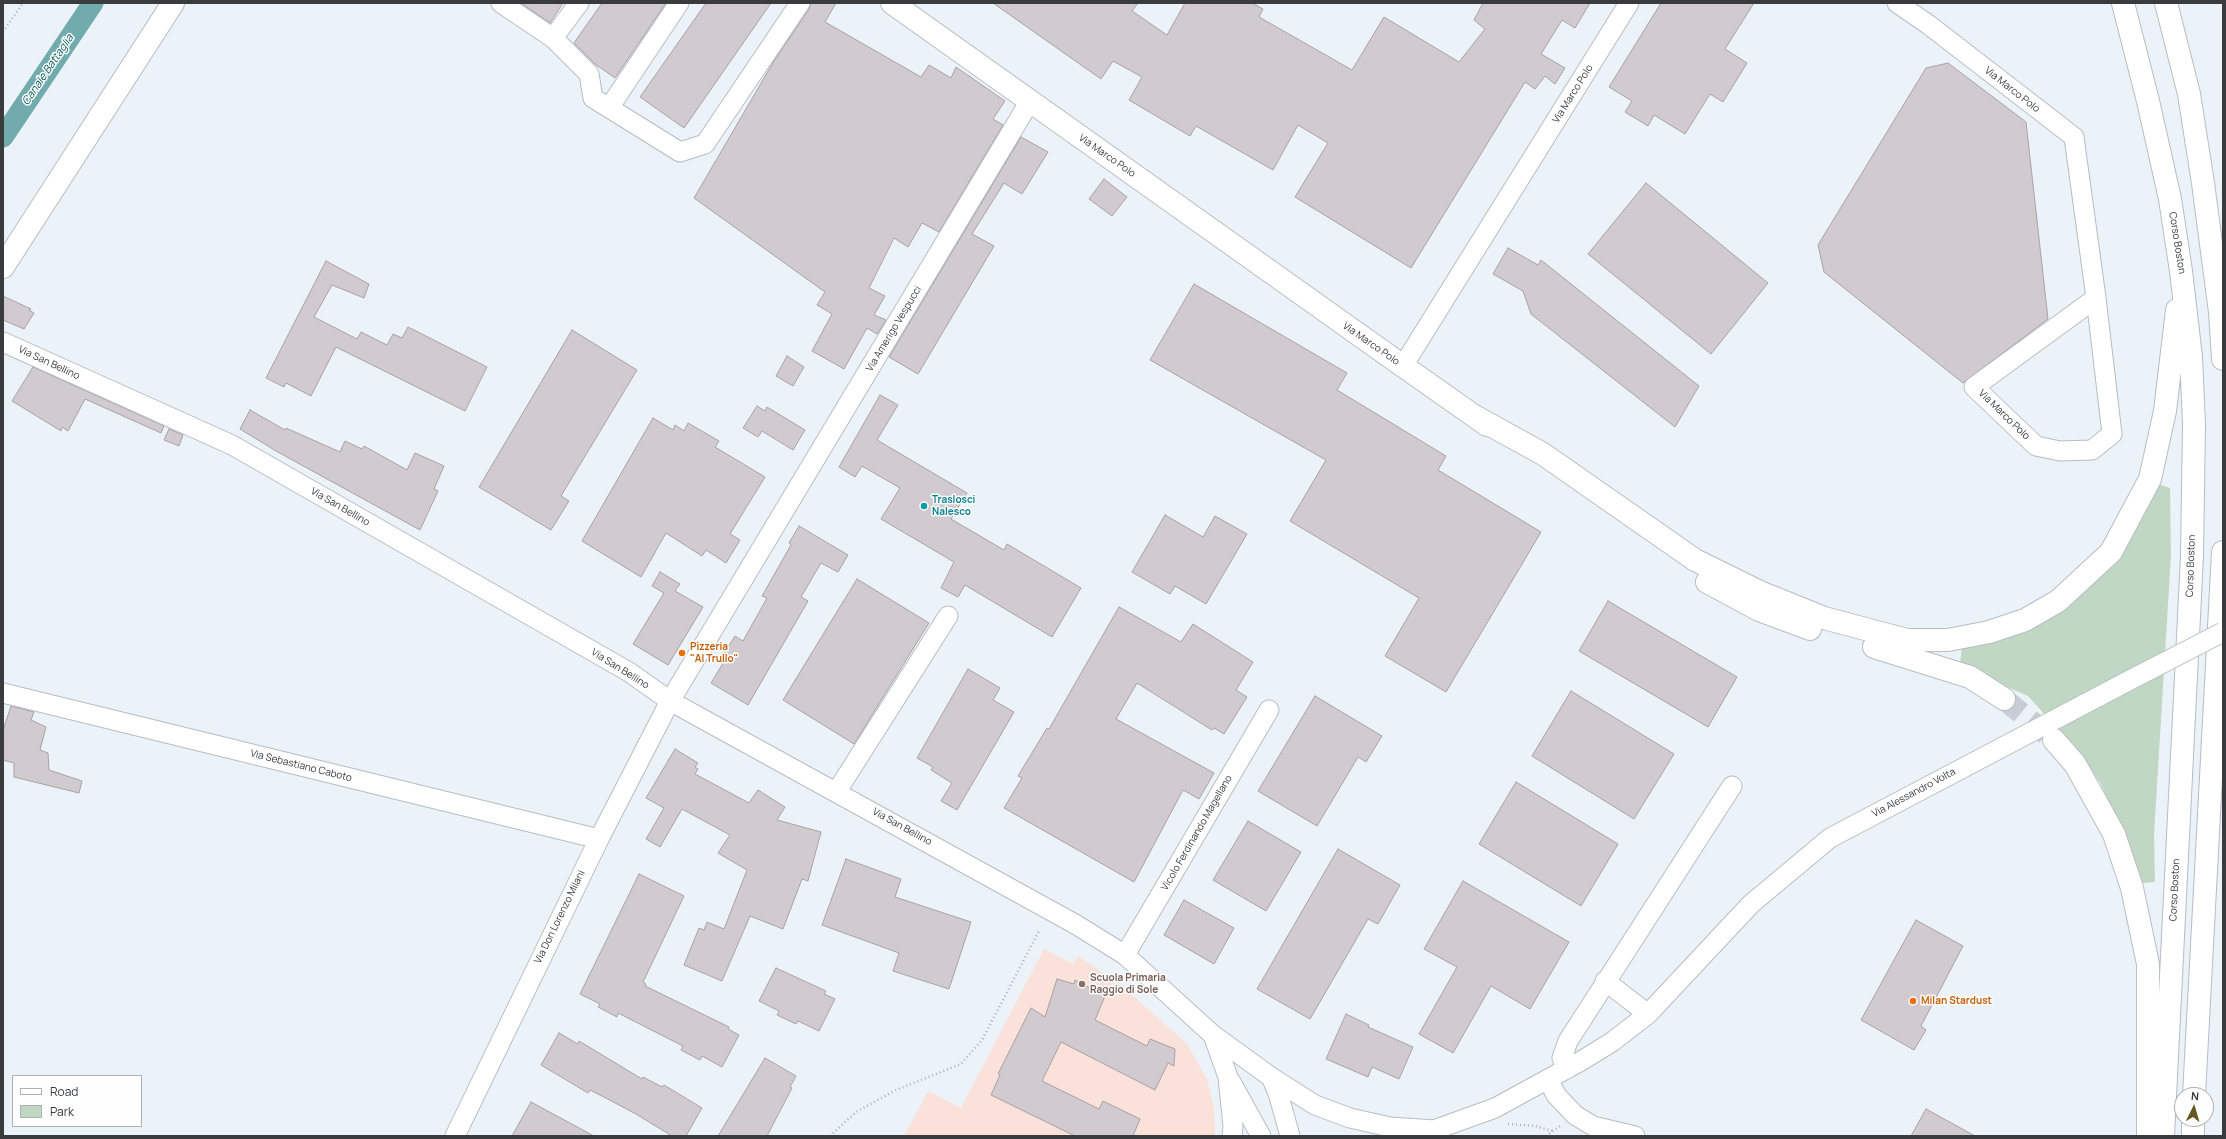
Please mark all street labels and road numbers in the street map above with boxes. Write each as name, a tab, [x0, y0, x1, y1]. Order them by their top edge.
street label: Via Marco Polo	[1550, 63, 1596, 125]
street label: Via Marco Polo	[1982, 65, 2042, 115]
street label: Via Marco Polo	[1076, 132, 1138, 180]
street label: Corso Boston	[2166, 211, 2188, 275]
street label: Via Amerigo Vespucci	[864, 284, 924, 374]
street label: Via Marco Polo	[1340, 320, 1402, 368]
street label: Via San Bellino	[16, 344, 82, 382]
street label: Via Marco Polo	[1976, 388, 2032, 442]
street label: Via San Bellino	[308, 485, 372, 529]
street label: Corso Boston	[2184, 535, 2198, 597]
street label: Via San Bellino	[589, 646, 651, 692]
street label: Via Sebastiano Caboto	[249, 748, 353, 784]
street label: Via Alessandro Volta	[1870, 766, 1958, 820]
street label: Vicolo Ferdinando Magellano	[1159, 773, 1235, 893]
street label: Via San Bellino	[870, 806, 934, 848]
street label: Corso Boston	[2167, 858, 2183, 922]
street label: Via Don Lorenzo Milani	[532, 868, 588, 966]

